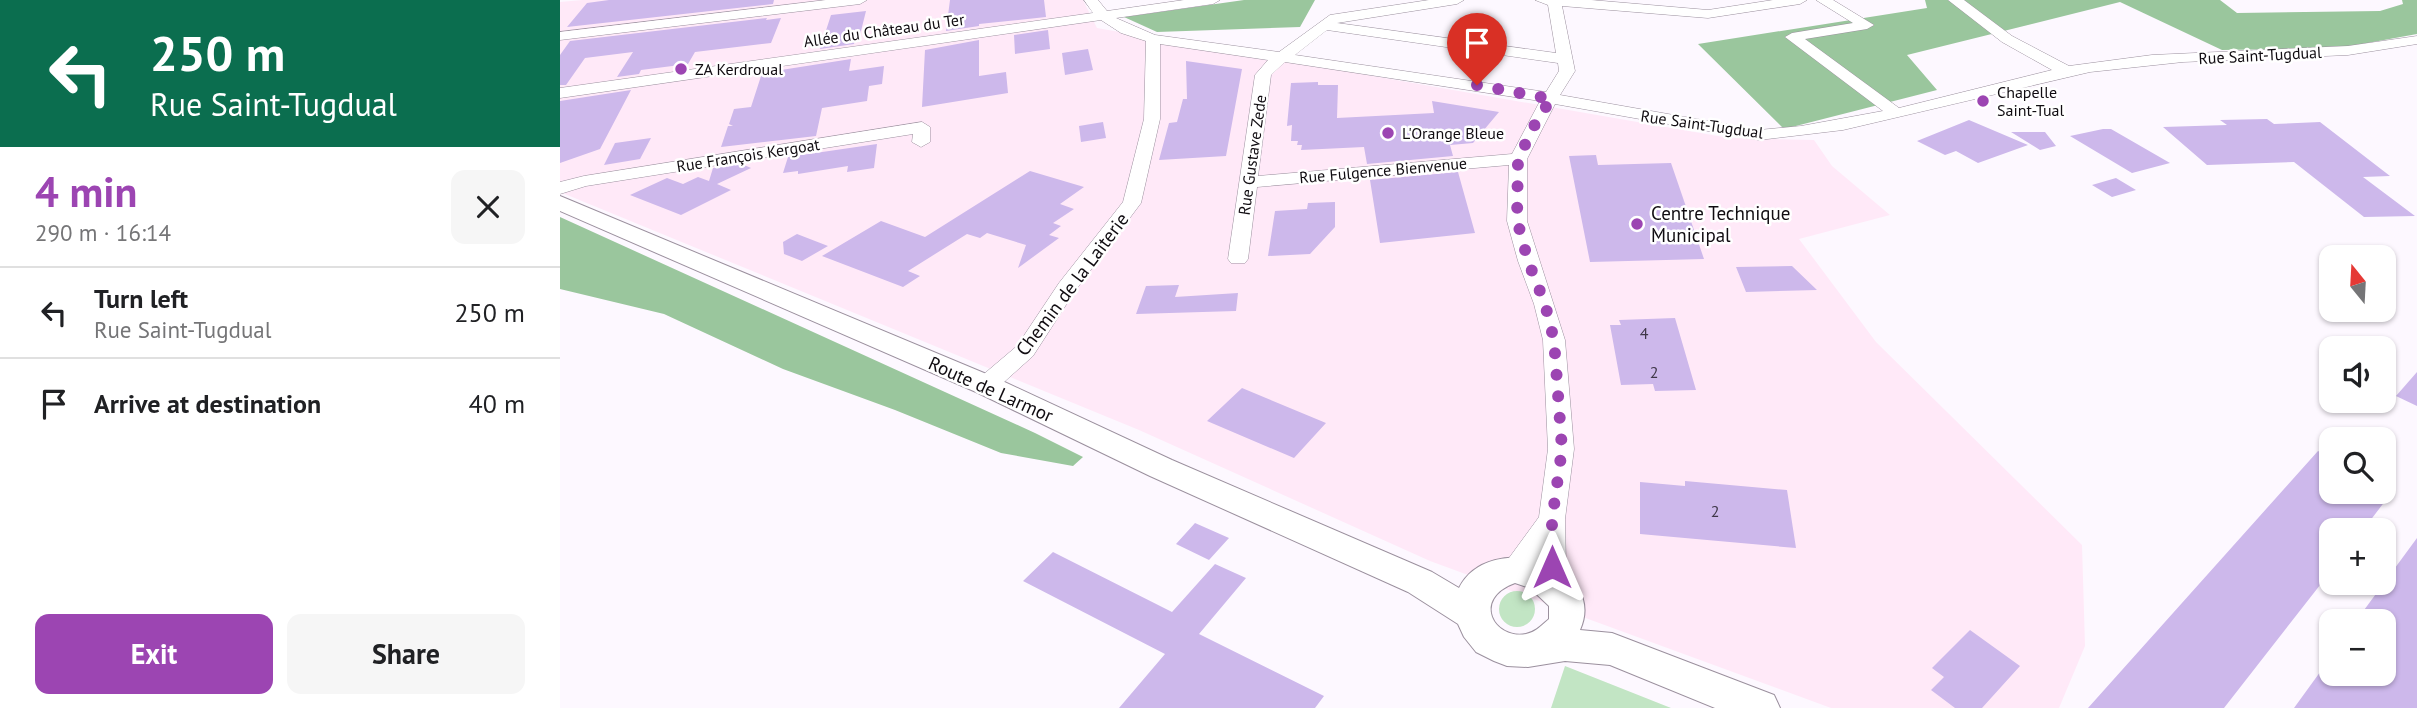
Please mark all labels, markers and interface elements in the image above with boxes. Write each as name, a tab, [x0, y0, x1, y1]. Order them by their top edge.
street label: Allée du Château du Ter	[802, 9, 966, 51]
pin	[1447, 13, 1507, 85]
text: 250 m	[150, 21, 285, 85]
icon: arrive	[1458, 24, 1496, 62]
icon: left	[35, 28, 126, 119]
street label: Rue Saint-Tugdual	[2198, 42, 2322, 68]
place label: ZA Kerdroual	[695, 59, 783, 79]
marker: ZA Kerdroual	[673, 61, 689, 77]
place label: Chapelle Saint-Tual	[1997, 82, 2065, 120]
text: Rue Saint-Tugdual	[150, 83, 397, 125]
marker: Chapelle Saint-Tual	[1975, 93, 1991, 109]
street label: Rue Gustave Zede	[1234, 94, 1270, 216]
street label: Rue Saint-Tugdual	[1639, 106, 1765, 143]
place label: L'Orange Bleue	[1402, 123, 1504, 143]
marker: L'Orange Bleue	[1380, 125, 1396, 141]
street label: Rue François Kergoat	[675, 134, 822, 176]
street label: Rue Fulgence Bienvenue	[1298, 153, 1468, 187]
text: 4 min	[35, 164, 137, 219]
button: close	[451, 170, 525, 244]
place label: Centre Technique Municipal	[1651, 201, 1790, 247]
street label: Chemin de la Laiterie	[1010, 208, 1134, 360]
marker: Centre Technique Municipal	[1629, 216, 1645, 232]
text: 290 m · 16:14	[35, 218, 171, 247]
north arrow	[2319, 245, 2396, 322]
map controls	[2319, 245, 2396, 686]
text: Turn left	[94, 282, 188, 315]
icon: left	[35, 294, 73, 332]
text: 250 m	[454, 296, 525, 329]
text: Rue Saint-Tugdual	[94, 315, 271, 344]
house number: 4	[1640, 323, 1649, 343]
button: sound	[2319, 336, 2396, 413]
street label: Route de Larmor	[925, 351, 1058, 427]
house number: 2	[1650, 362, 1658, 382]
icon: arrive	[35, 385, 73, 423]
text: Arrive at destination	[94, 387, 321, 420]
text: 40 m	[469, 387, 525, 420]
button: search	[2319, 427, 2396, 504]
house number: 2	[1711, 501, 1719, 521]
button: +	[2319, 518, 2396, 595]
position arrow	[1515, 530, 1589, 604]
button: −	[2319, 609, 2396, 686]
button: Exit	[35, 614, 273, 694]
button: Share	[287, 614, 525, 694]

